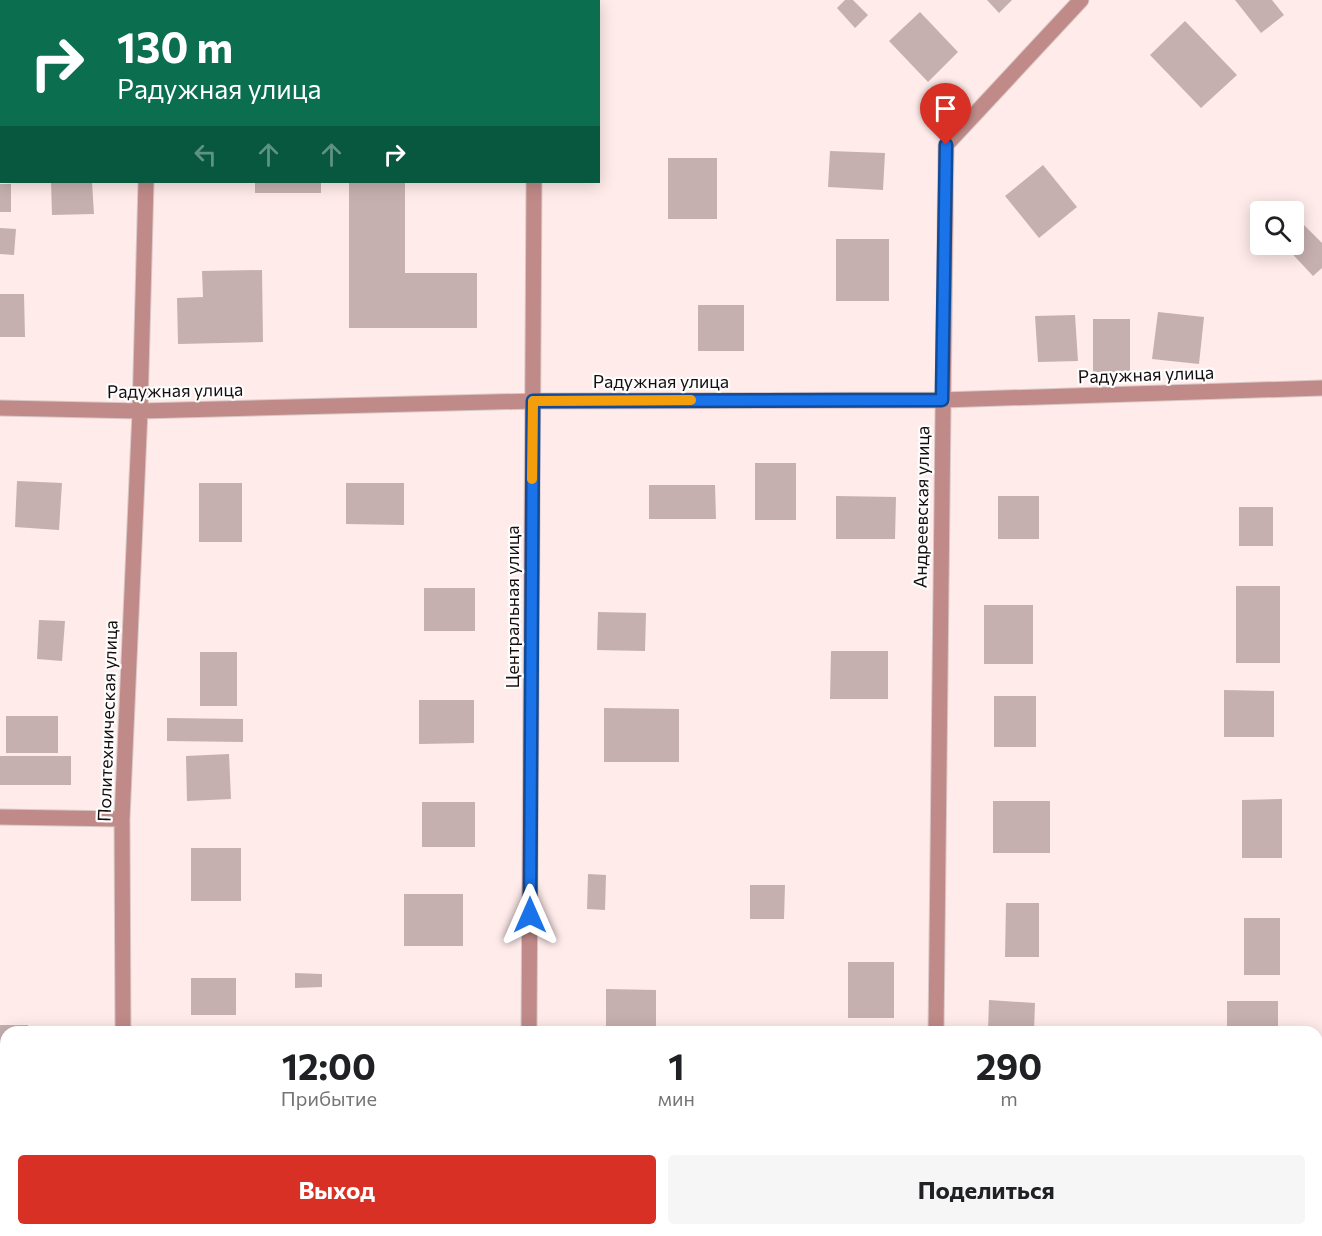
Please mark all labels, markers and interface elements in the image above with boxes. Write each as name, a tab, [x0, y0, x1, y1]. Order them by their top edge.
text: 130 m	[117, 20, 233, 72]
icon: right	[18, 24, 96, 102]
text: Радужная улица	[117, 72, 322, 105]
pin	[920, 83, 971, 145]
icon: arrive	[929, 92, 962, 125]
icon: left	[189, 138, 222, 171]
icon: ahead	[252, 138, 285, 171]
icon: ahead	[315, 138, 348, 171]
icon: right	[378, 138, 411, 171]
map controls	[1250, 201, 1304, 255]
button: search	[1250, 201, 1304, 255]
street label: Радужная улица	[1077, 361, 1215, 387]
street label: Радужная улица	[593, 370, 729, 392]
street label: Радужная улица	[107, 378, 243, 402]
street label: Андреевская улица	[909, 426, 933, 588]
street label: Центральная улица	[501, 525, 523, 689]
street label: Политехническая улица	[92, 620, 122, 822]
position arrow	[498, 883, 562, 947]
text: 12:00	[282, 1043, 376, 1087]
text: 1	[668, 1043, 685, 1087]
text: 290	[976, 1043, 1042, 1087]
text: Прибытие	[281, 1086, 377, 1110]
text: мин	[658, 1086, 695, 1110]
text: m	[1000, 1086, 1018, 1110]
button: Выход	[18, 1155, 656, 1224]
button: Поделиться	[668, 1155, 1305, 1224]

